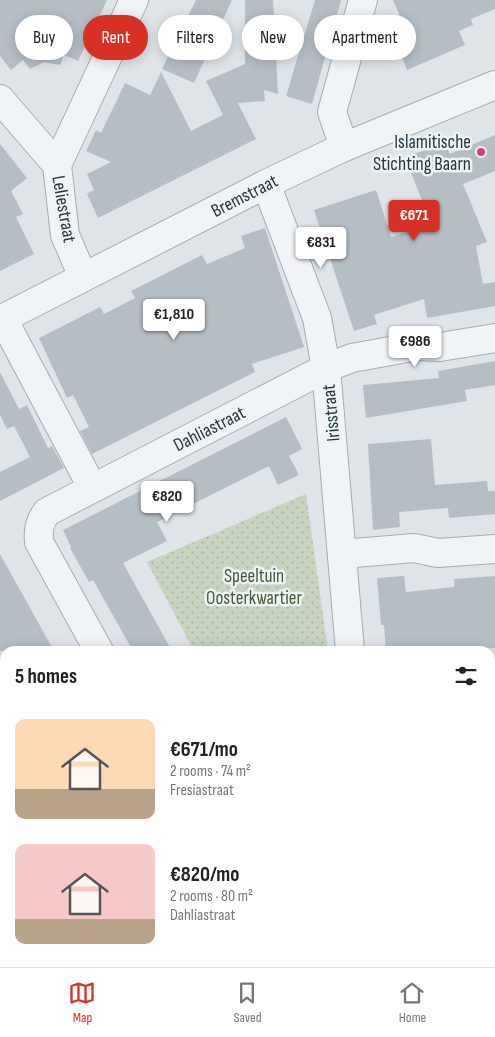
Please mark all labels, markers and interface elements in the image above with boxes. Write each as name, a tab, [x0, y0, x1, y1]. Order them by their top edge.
chip: Buy	[15, 15, 73, 60]
chip: Rent	[83, 15, 148, 60]
chip: Filters	[158, 15, 232, 60]
chip: New	[242, 15, 304, 60]
chip: Apartment	[314, 15, 416, 60]
place label: Islamitische Stichting Baarn	[373, 131, 471, 176]
marker: Islamitische Stichting Baarn	[475, 146, 487, 158]
street label: Bremstraat	[208, 170, 282, 223]
street label: Leliestraat	[46, 174, 81, 245]
pin: €671	[384, 200, 444, 242]
text: €671	[400, 206, 429, 225]
pin: €831	[291, 226, 351, 269]
text: €831	[306, 233, 336, 252]
pin: €1,810	[133, 298, 215, 341]
text: €1,810	[154, 305, 194, 324]
pin: €986	[385, 326, 445, 368]
text: €986	[400, 332, 430, 351]
street label: Irisstraat	[318, 383, 345, 443]
street label: Dahliastraat	[170, 401, 250, 457]
pin: €820	[137, 480, 197, 523]
text: €820	[152, 487, 182, 506]
park label: Speeltuin Oosterkwartier	[206, 565, 303, 610]
icon: filters	[452, 662, 480, 690]
text: 5 homes	[15, 664, 77, 689]
text: €671/mo	[170, 737, 238, 762]
icon: home	[55, 739, 115, 799]
text: 2 rooms · 74 m²	[170, 762, 251, 781]
text: Fresiastraat	[170, 781, 234, 800]
text: €820/mo	[170, 862, 239, 887]
icon: home	[55, 864, 115, 924]
text: 2 rooms · 80 m²	[170, 887, 253, 906]
text: Dahliastraat	[170, 906, 235, 925]
tab: Map	[68, 979, 96, 1026]
tab: Saved	[233, 979, 262, 1026]
tab: Home	[398, 979, 426, 1026]

